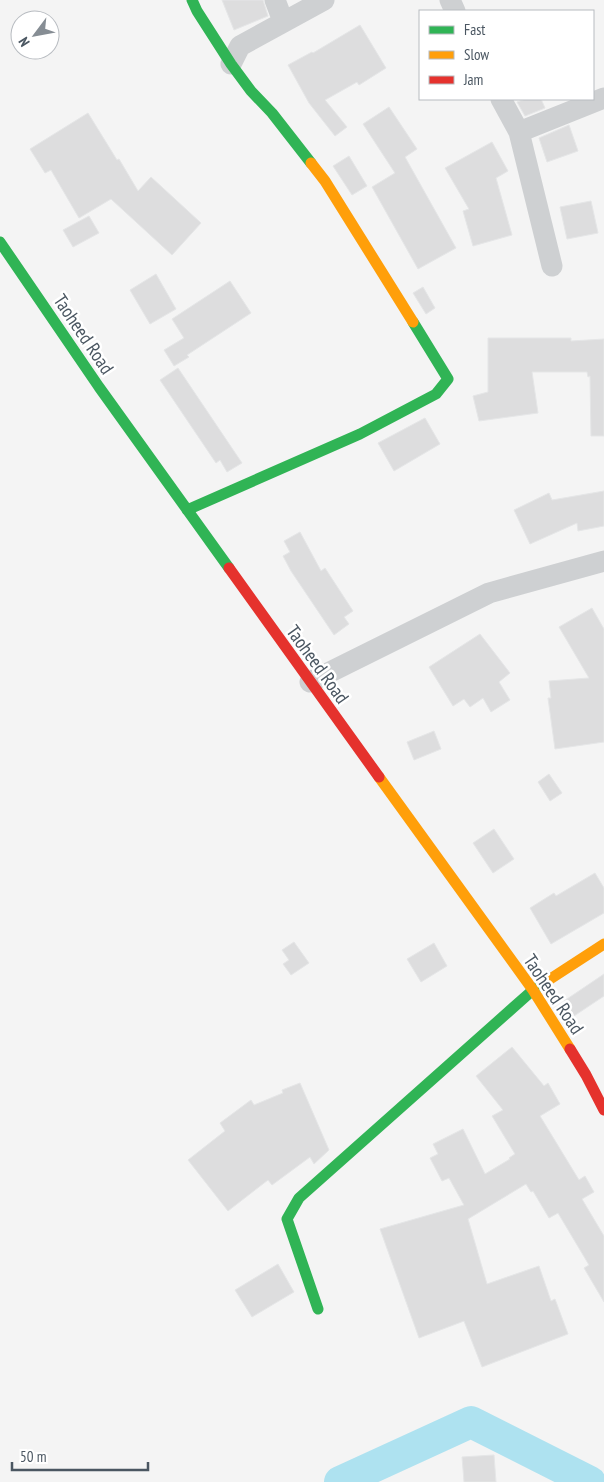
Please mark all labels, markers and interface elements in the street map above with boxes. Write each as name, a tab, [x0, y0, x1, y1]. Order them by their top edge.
north arrow	[10, 10, 60, 60]
legend	[419, 10, 594, 100]
text: Fast	[464, 20, 485, 39]
text: N	[14, 34, 34, 50]
text: Slow	[464, 45, 489, 64]
text: Jam	[463, 70, 483, 89]
street label: Taoheed Road	[49, 289, 119, 379]
street label: Taoheed Road	[281, 620, 355, 708]
street label: Taoheed Road	[519, 949, 589, 1039]
scale bar	[12, 1440, 149, 1472]
text: 50 m	[20, 1447, 46, 1466]

